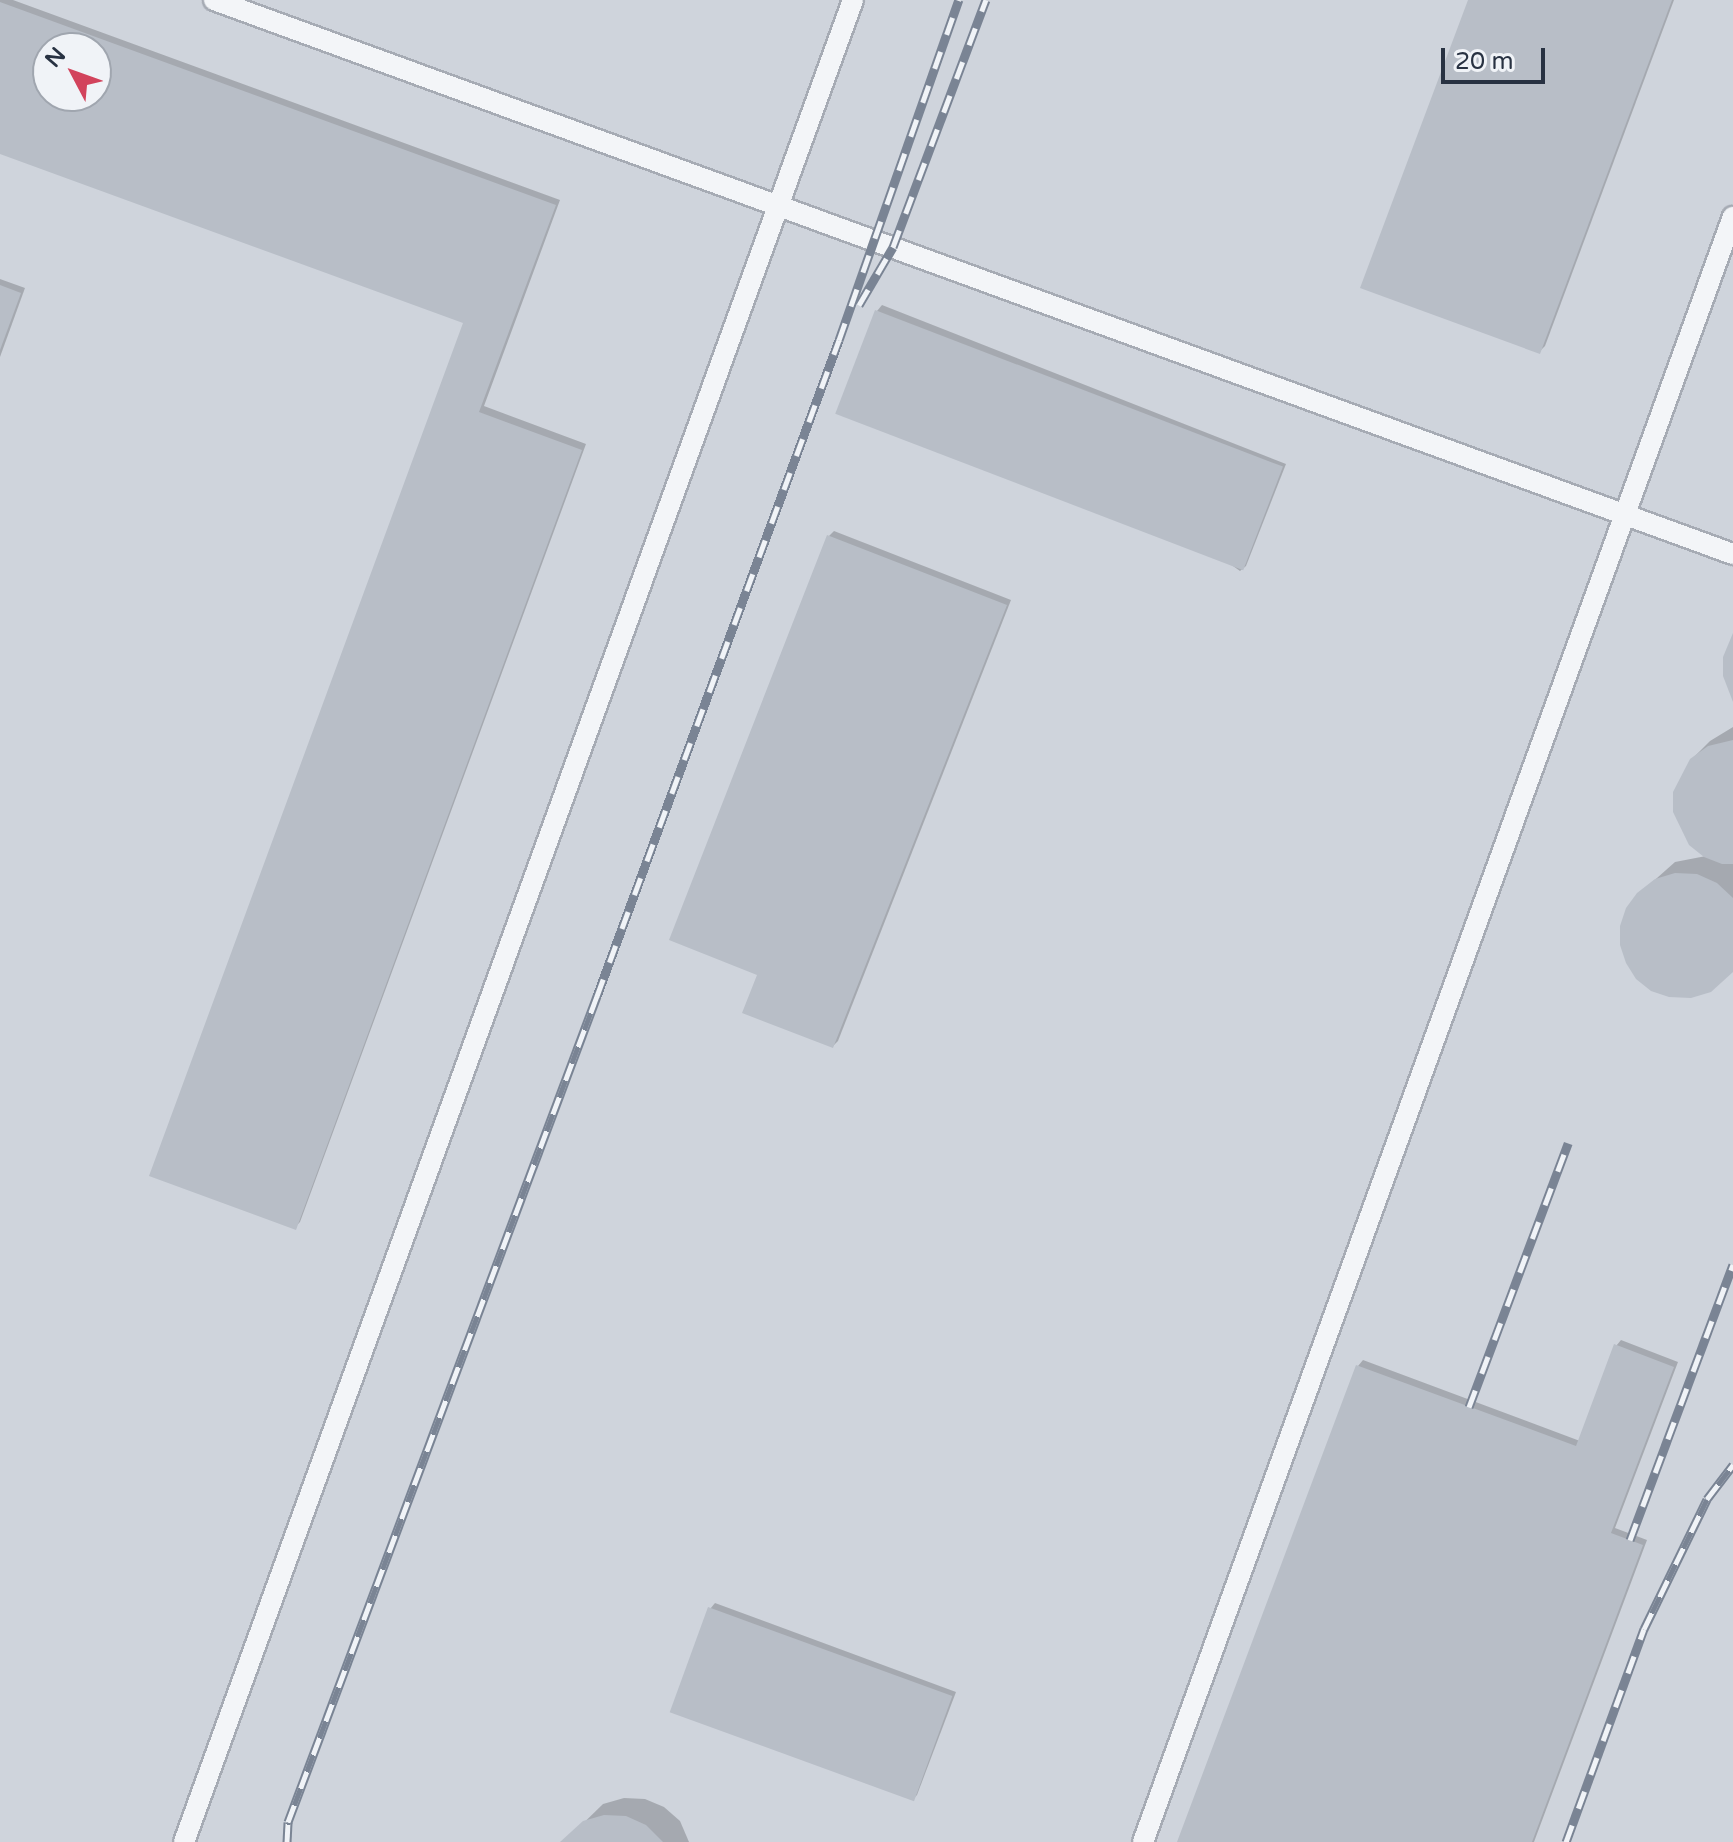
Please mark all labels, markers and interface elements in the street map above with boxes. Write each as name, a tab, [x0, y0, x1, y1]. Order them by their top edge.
north arrow	[32, 32, 112, 112]
scale bar	[1445, 32, 1549, 82]
text: N	[40, 42, 71, 73]
text: 20 m	[1455, 47, 1513, 76]

